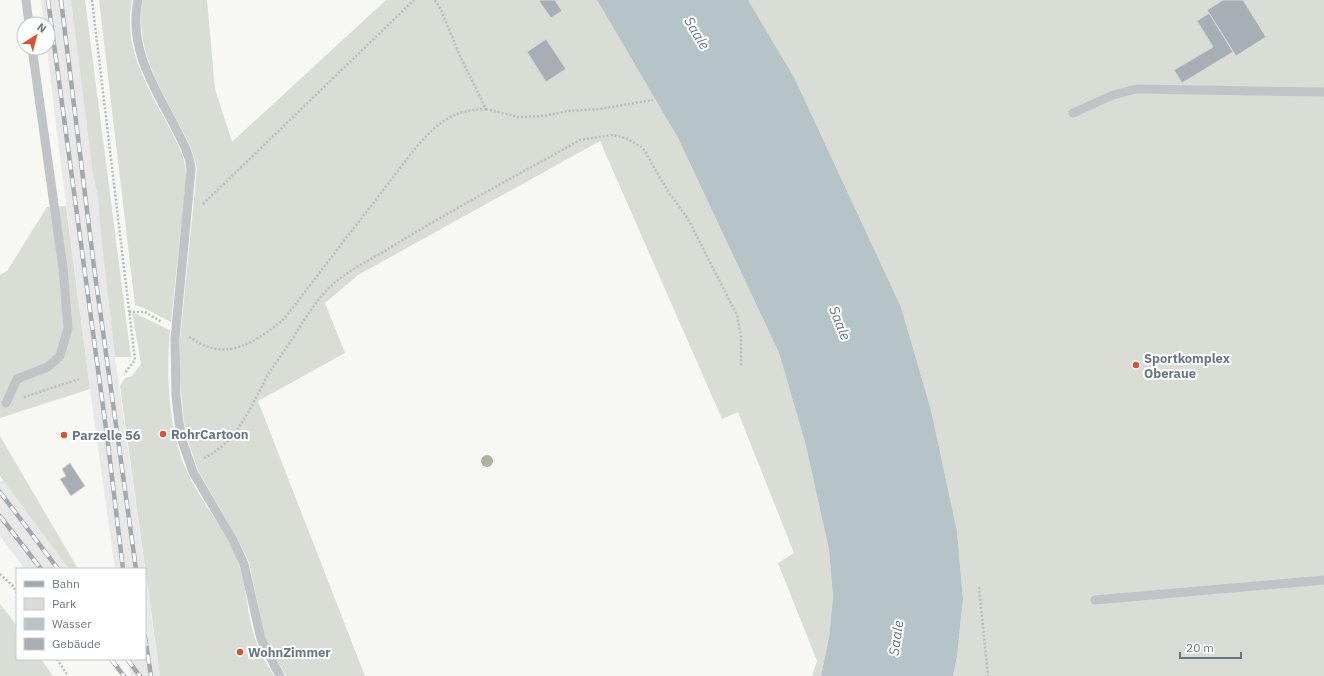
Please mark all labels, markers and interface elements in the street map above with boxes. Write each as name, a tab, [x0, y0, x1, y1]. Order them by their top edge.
water label: Saale	[680, 13, 714, 53]
north arrow	[16, 16, 56, 56]
text: N	[35, 20, 49, 36]
water label: Saale	[825, 303, 855, 343]
place label: Sportkomplex Oberaue	[1144, 350, 1231, 382]
marker: Sportkomplex Oberaue	[1131, 360, 1141, 370]
place label: RohrCartoon	[171, 426, 249, 443]
place label: Parzelle 56	[72, 427, 141, 444]
marker: RohrCartoon	[158, 429, 168, 439]
marker: Parzelle 56	[59, 430, 69, 440]
legend	[16, 568, 146, 660]
text: Bahn	[52, 576, 80, 591]
text: Park	[52, 596, 77, 611]
text: Wasser	[52, 616, 92, 631]
water label: Saale	[885, 619, 907, 657]
scale bar	[1180, 634, 1241, 660]
text: Gebäude	[52, 636, 101, 651]
text: 20 m	[1186, 640, 1214, 655]
place label: WohnZimmer	[248, 644, 331, 661]
marker: WohnZimmer	[235, 647, 245, 657]

